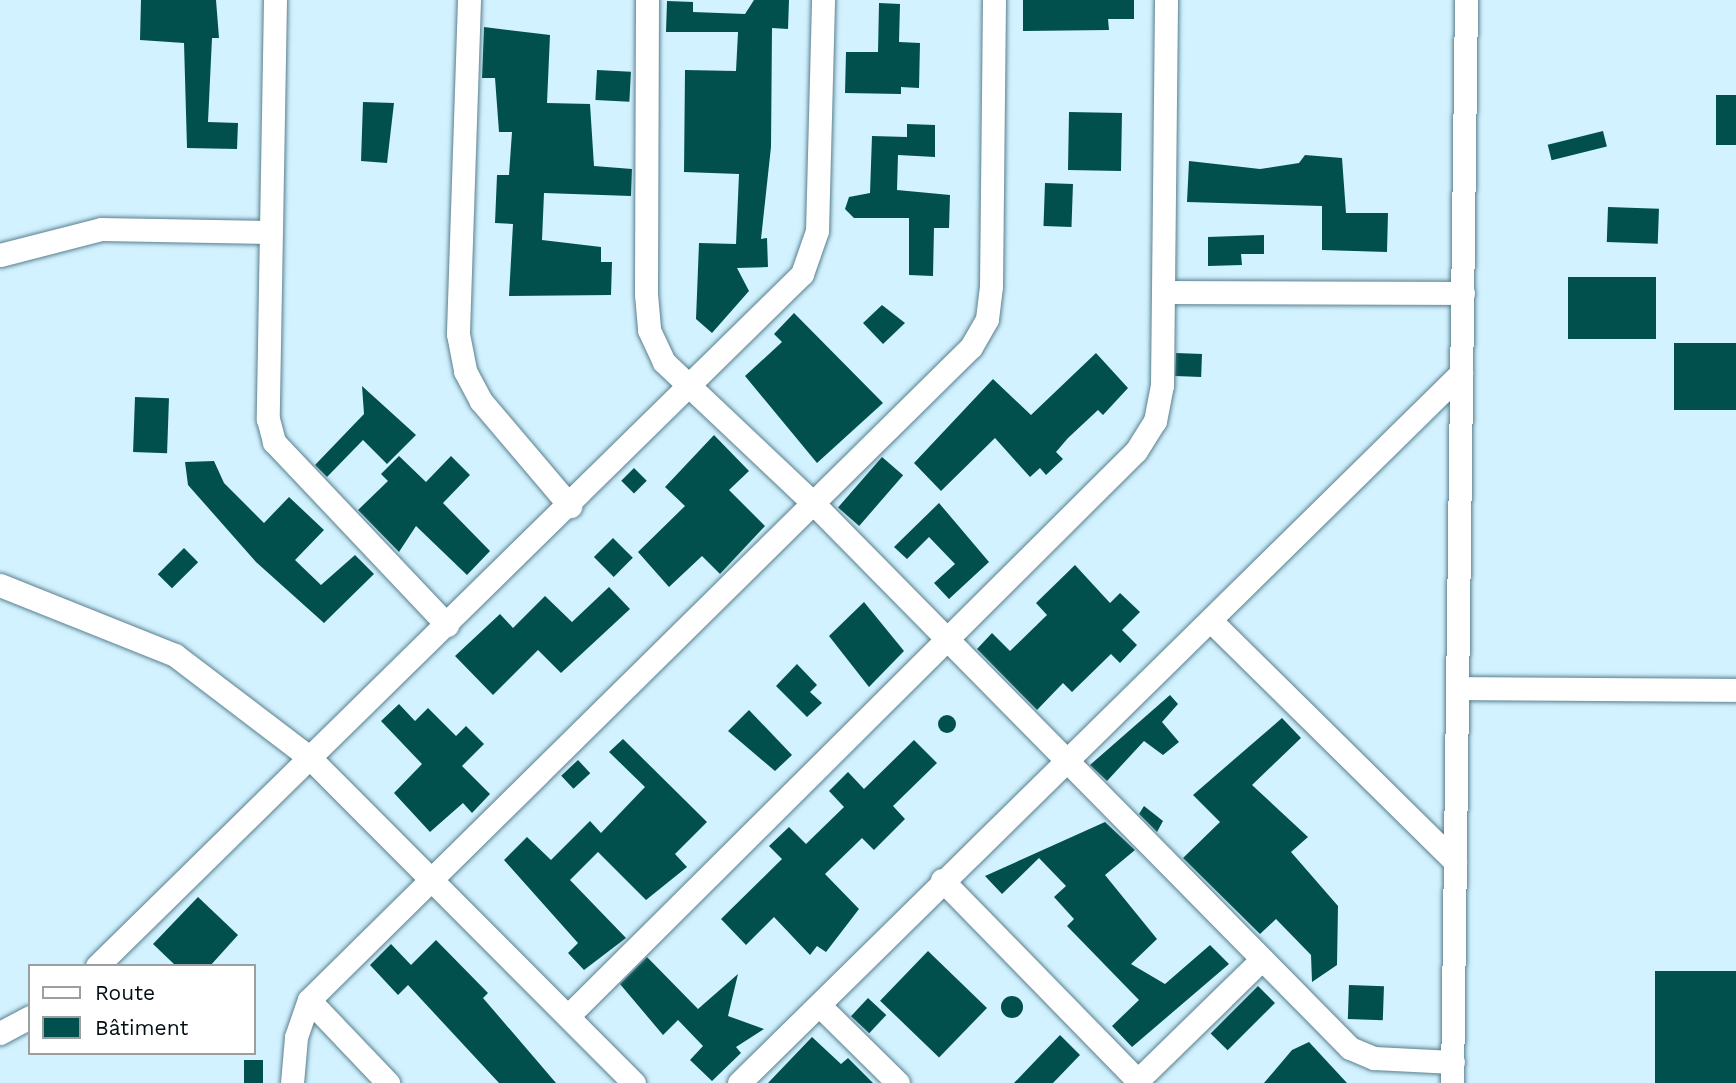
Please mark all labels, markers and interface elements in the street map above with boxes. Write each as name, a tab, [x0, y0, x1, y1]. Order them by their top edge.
legend	[28, 964, 256, 1055]
text: Route	[95, 980, 155, 1005]
text: Bâtiment	[95, 1015, 188, 1040]

